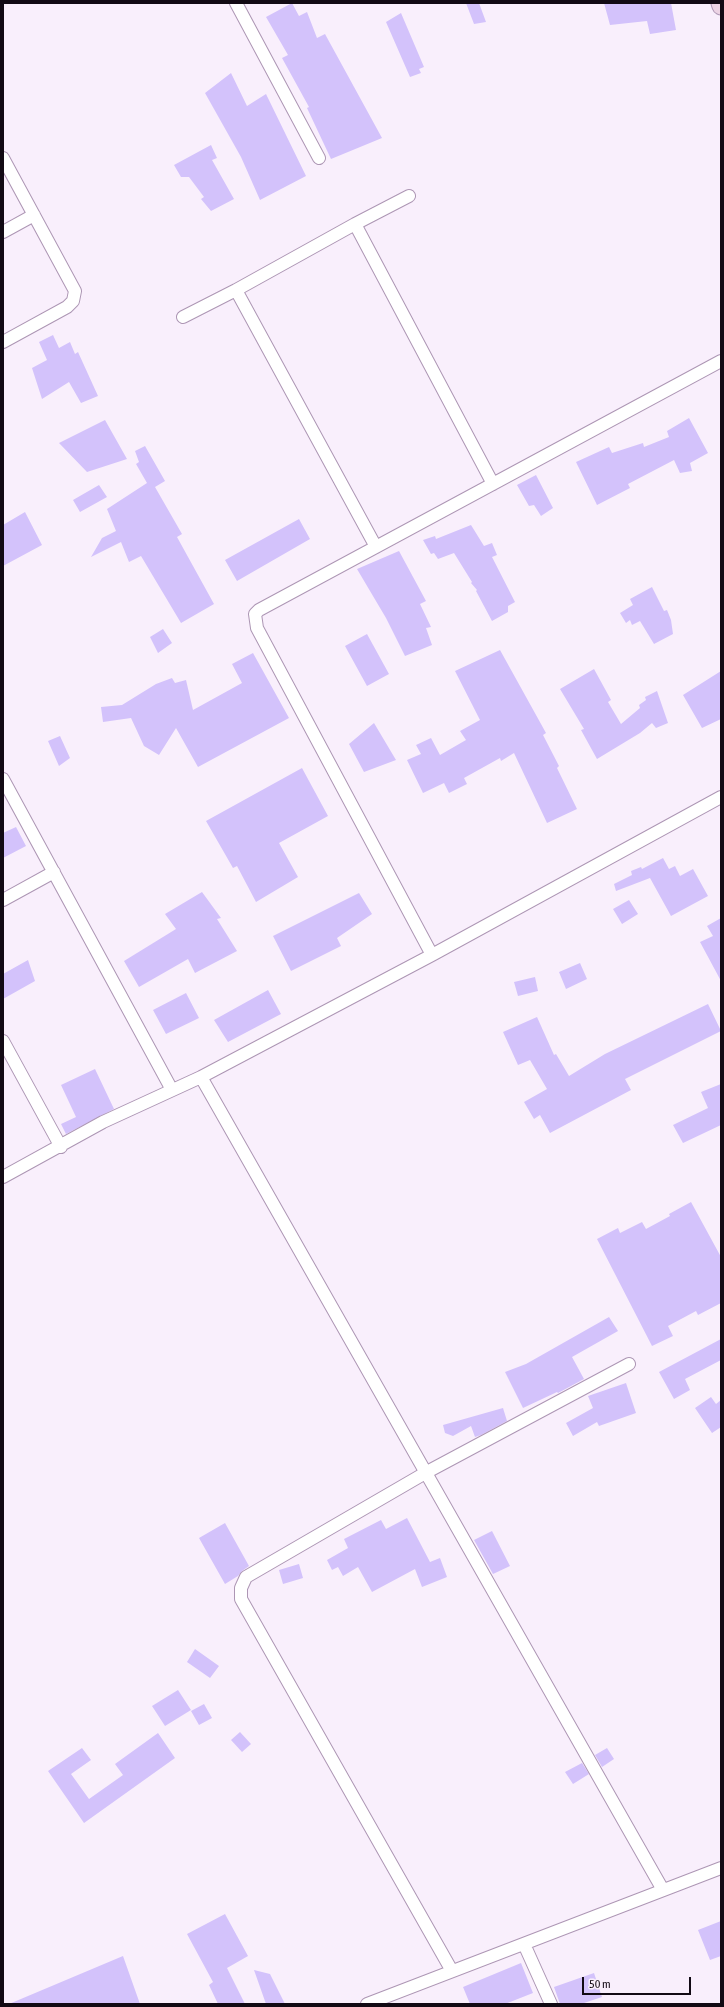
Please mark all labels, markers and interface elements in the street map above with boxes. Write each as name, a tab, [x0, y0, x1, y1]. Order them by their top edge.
scale bar	[584, 1969, 693, 1995]
text: 50 m	[589, 1977, 611, 1991]

